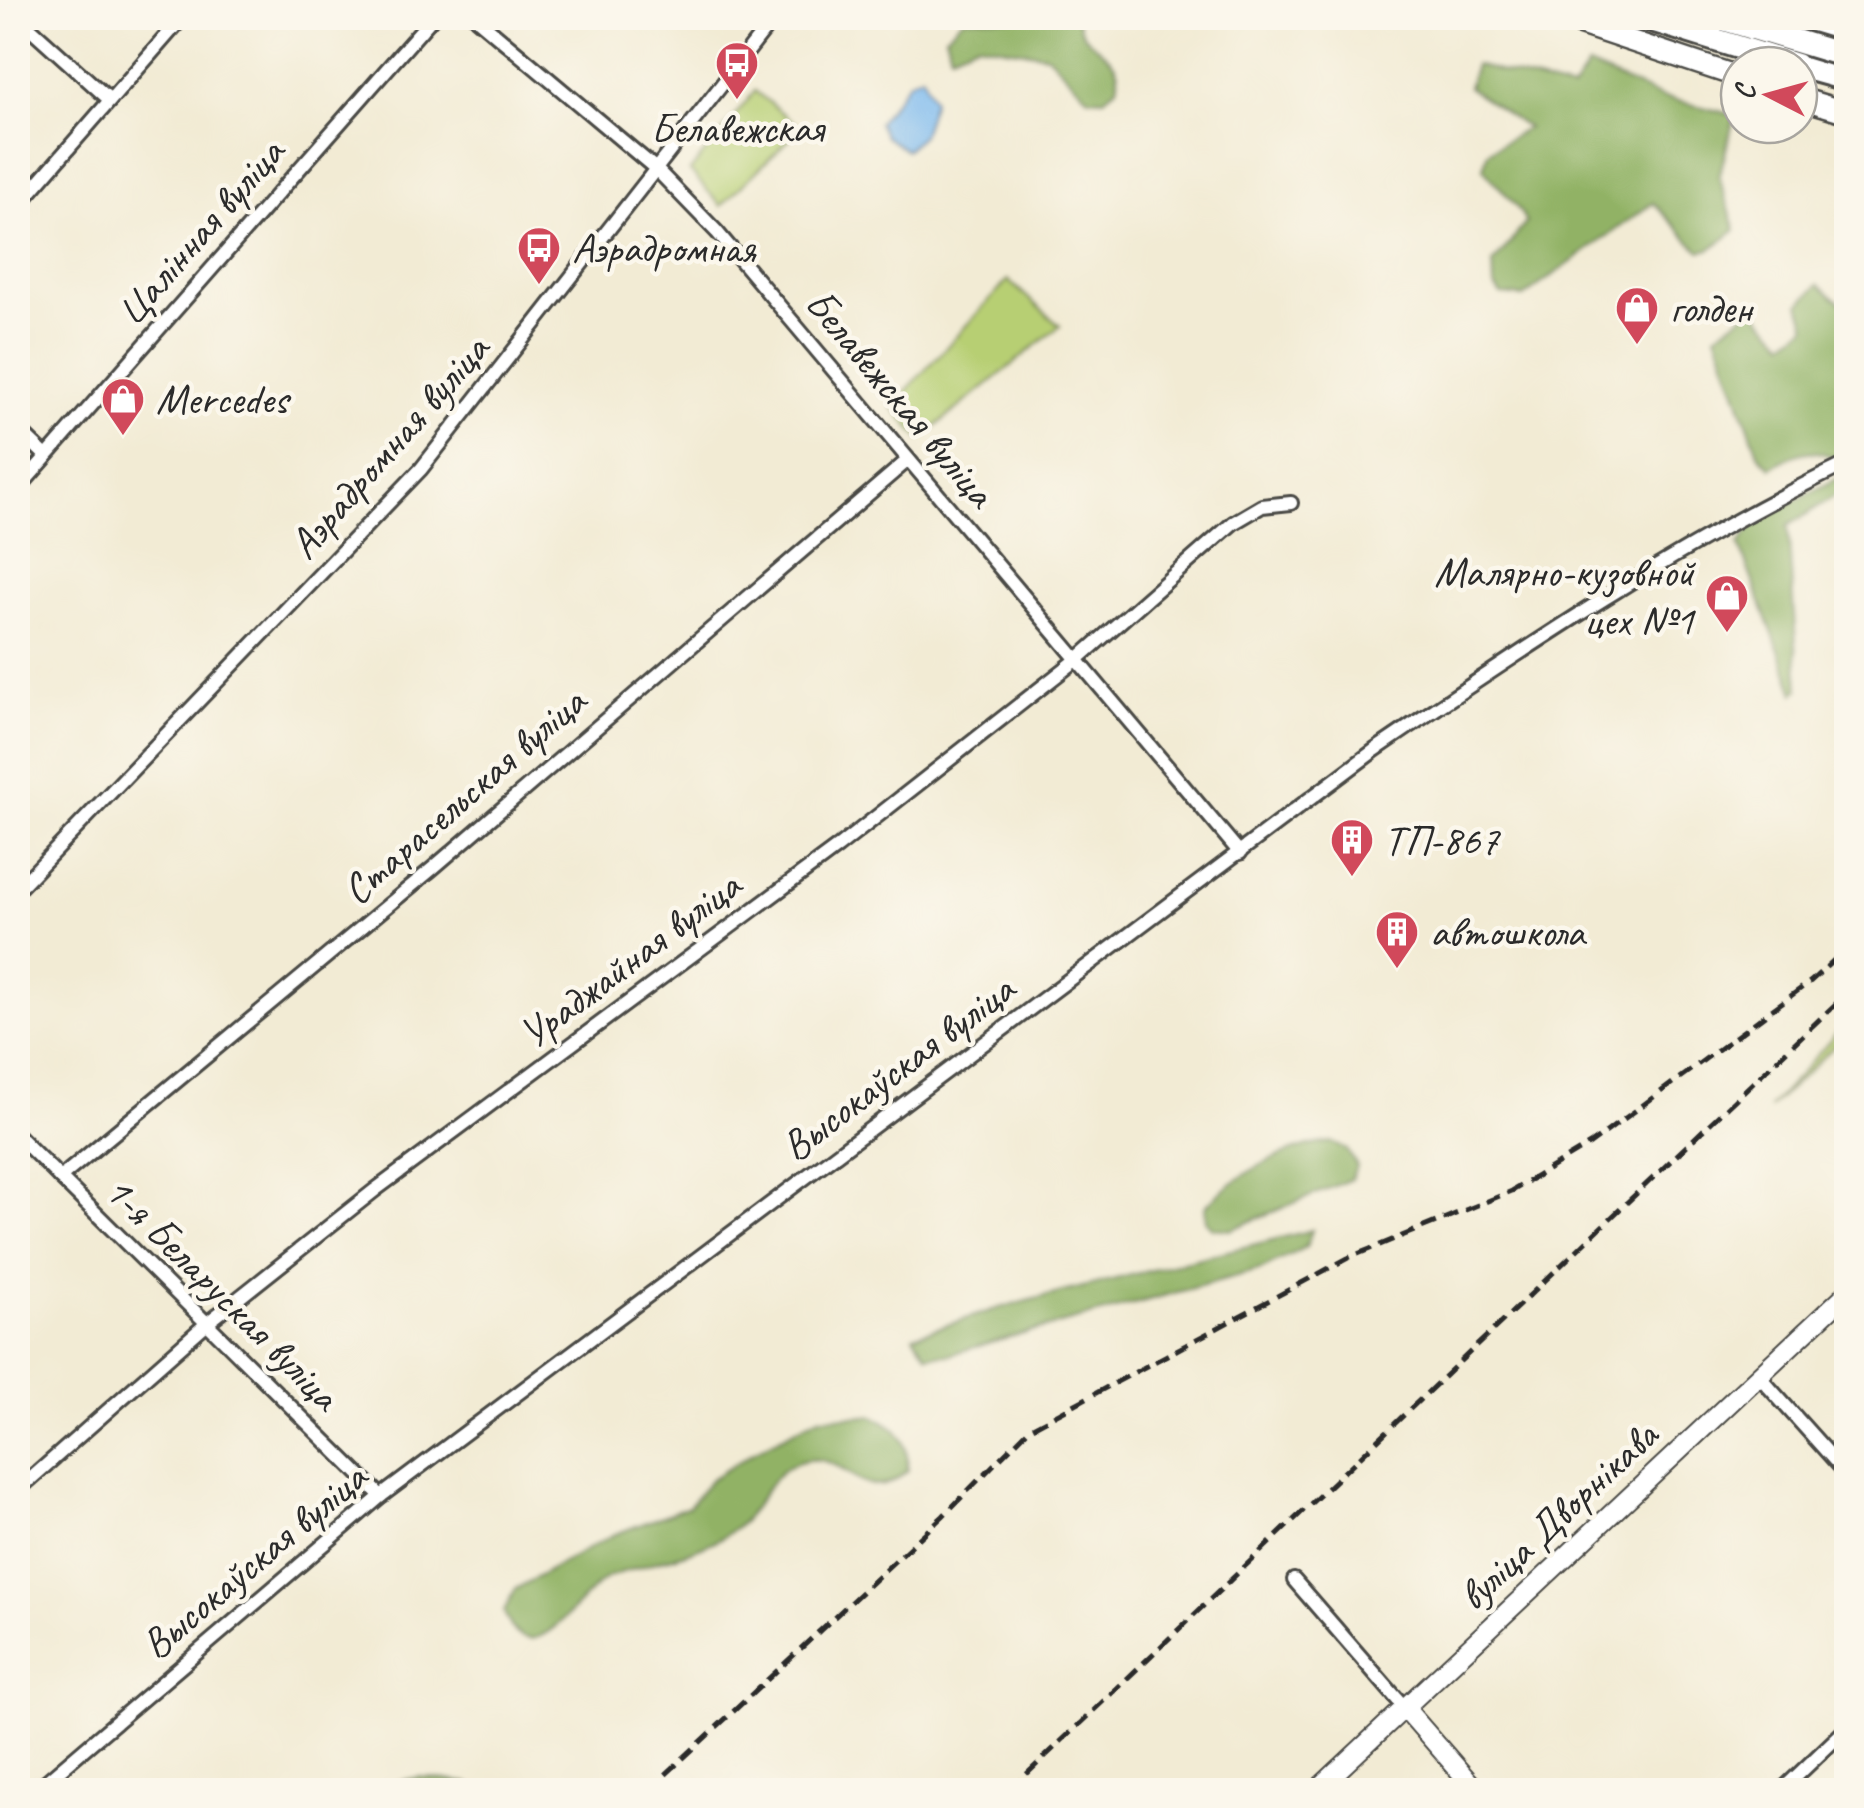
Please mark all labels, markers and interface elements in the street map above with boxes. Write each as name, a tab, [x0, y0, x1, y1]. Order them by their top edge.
bus stop icon: Белавежская	[714, 40, 760, 101]
north arrow	[1719, 45, 1819, 145]
text: С	[1727, 81, 1763, 101]
place label: Белавежская	[651, 102, 826, 155]
street label: Цалінная вуліца	[104, 125, 298, 337]
place label: Аэрадромная	[572, 222, 757, 275]
bus stop icon: Аэрадромная	[516, 225, 562, 286]
street label: Белавежская вуліца	[793, 278, 1008, 520]
place label: голден	[1670, 282, 1755, 335]
shop icon: голден	[1614, 285, 1660, 346]
street label: Аэрадромная вуліца	[277, 322, 502, 570]
place label: Mercedes	[156, 373, 292, 426]
shop icon: Mercedes	[100, 376, 146, 437]
place label: Малярно-кузовной цех №1	[1434, 546, 1696, 647]
shop icon: Малярно-кузовной цех №1	[1704, 573, 1750, 634]
street label: Старасельская вуліца	[331, 674, 599, 916]
place label: ТП-867	[1384, 814, 1501, 867]
building icon: ТП-867	[1329, 817, 1375, 878]
street label: Ураджайная вуліца	[509, 858, 753, 1060]
place label: автошкола	[1430, 906, 1587, 959]
building icon: автошкола	[1374, 909, 1420, 970]
street label: Высокаўская вуліца	[771, 962, 1027, 1173]
street label: 1-я Беларуская вуліца	[93, 1164, 353, 1424]
street label: вуліца Дворнікава	[1447, 1408, 1671, 1622]
street label: Высокаўская вуліца	[130, 1450, 380, 1671]

